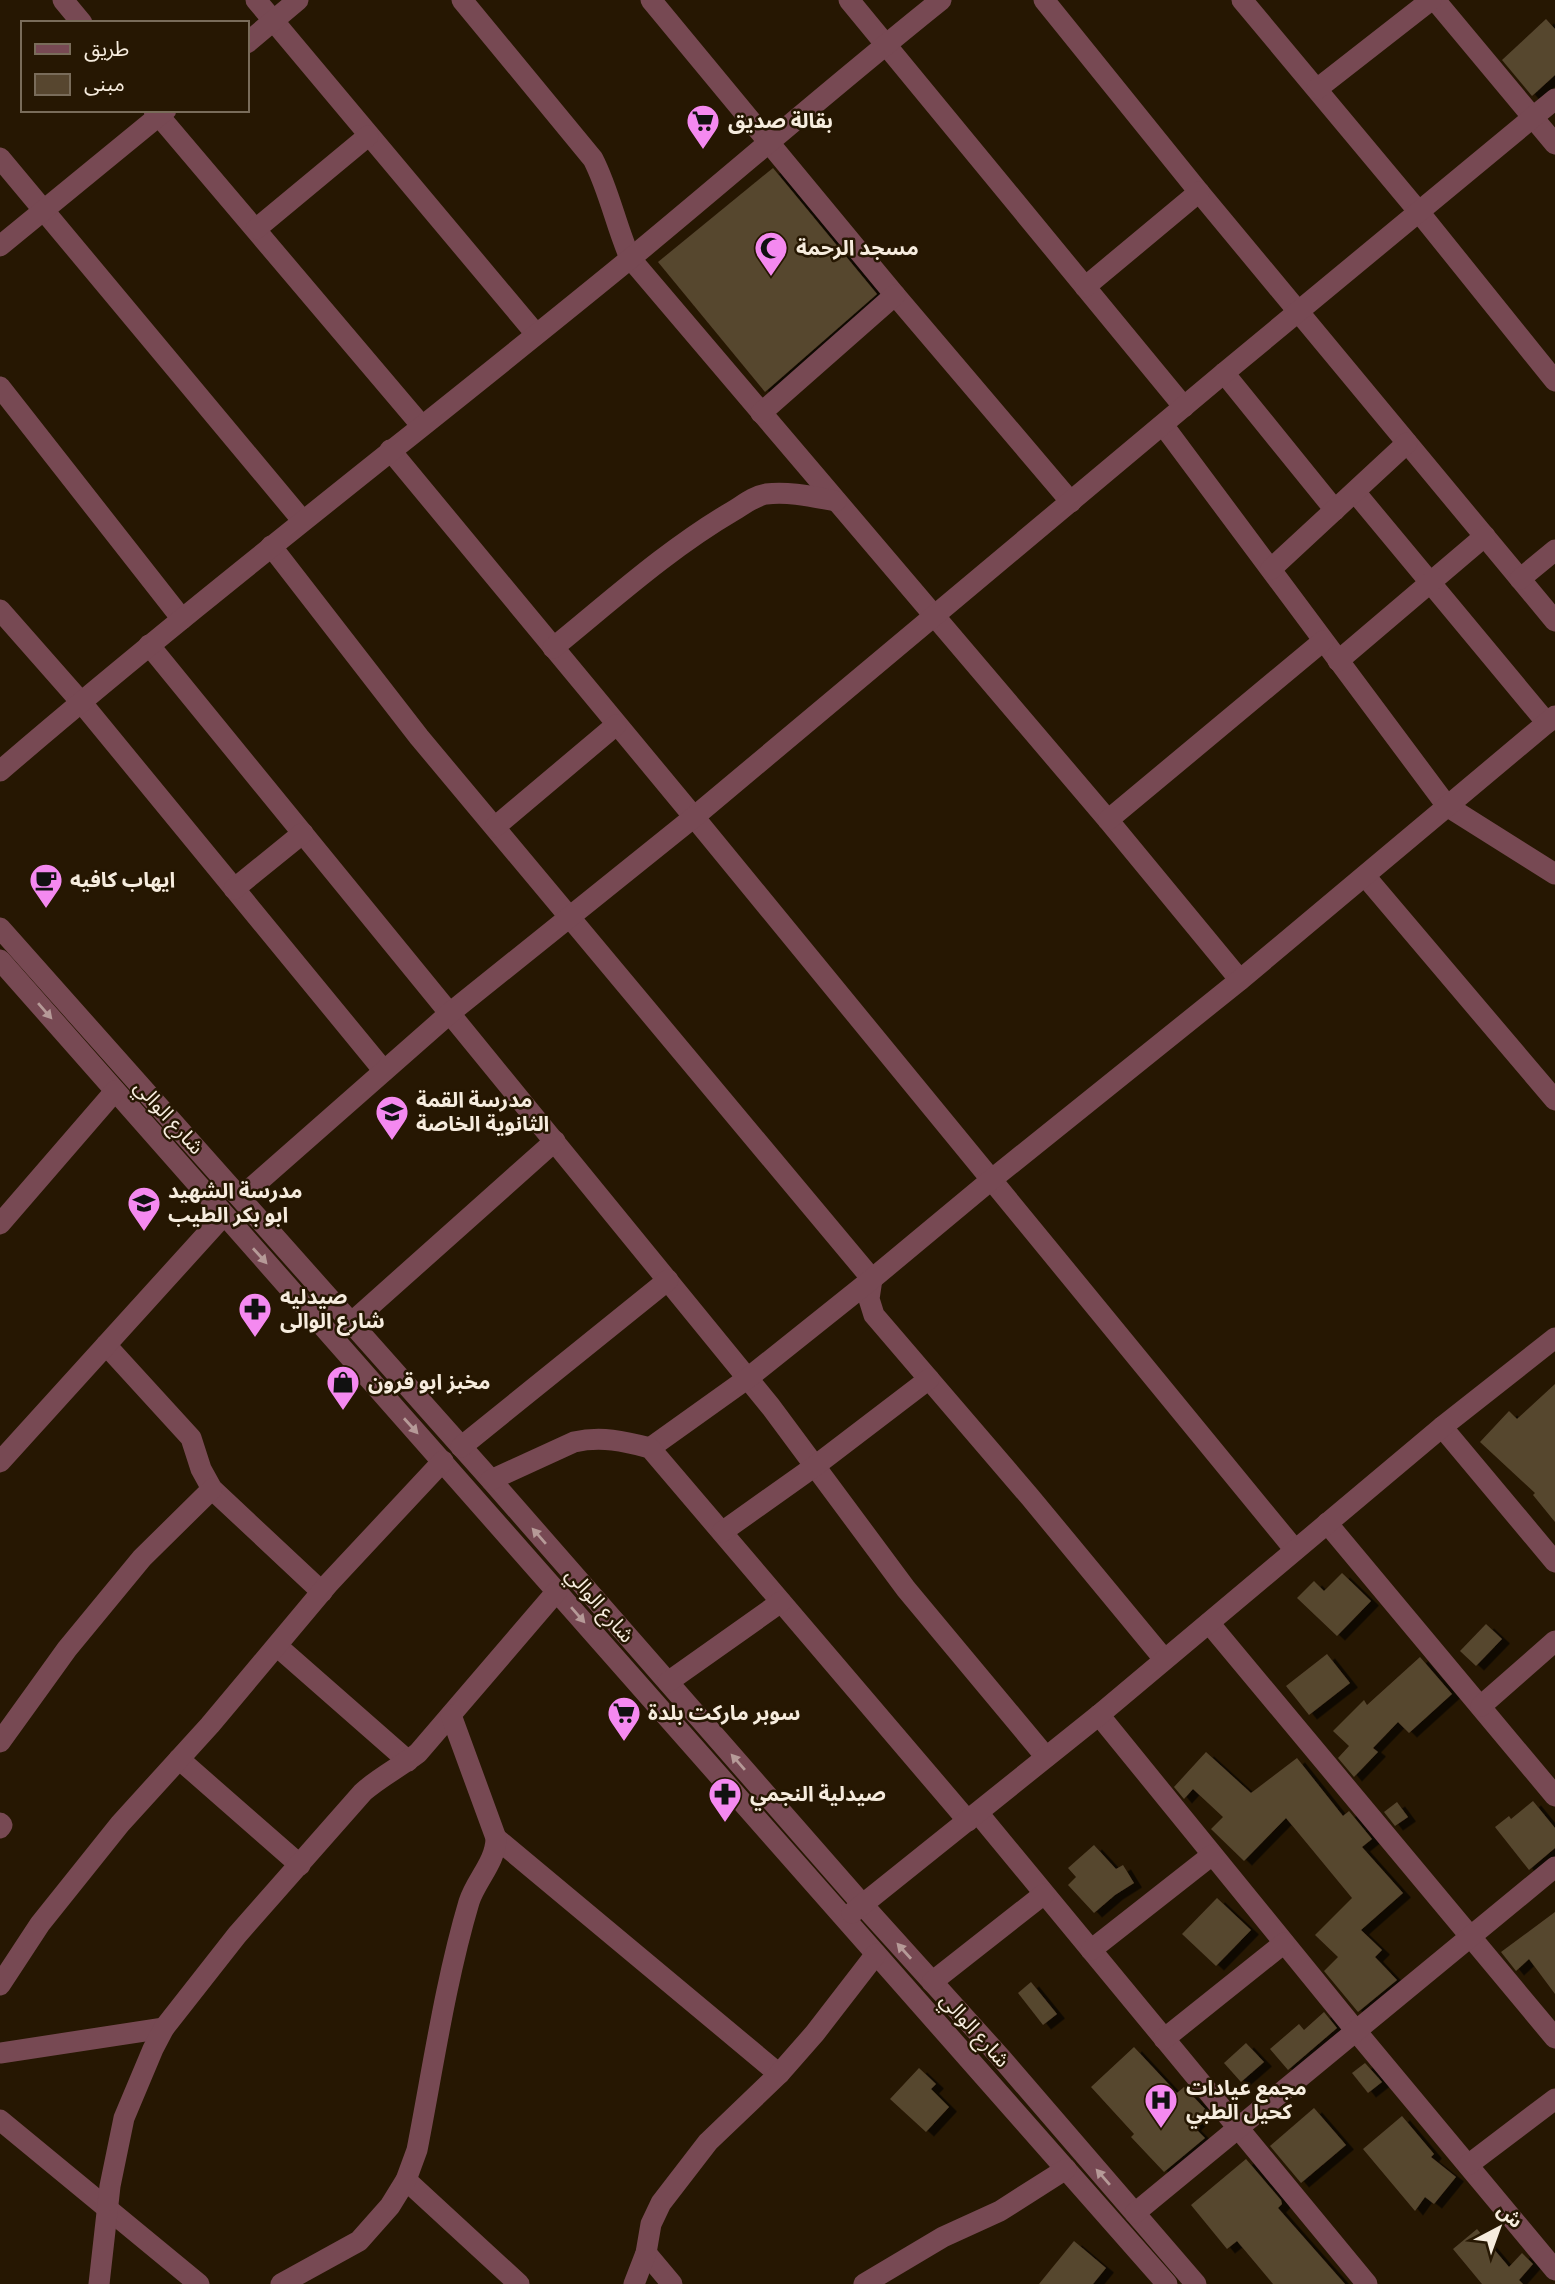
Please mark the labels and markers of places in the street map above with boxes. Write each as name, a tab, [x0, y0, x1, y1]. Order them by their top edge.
supermarket icon: بقالة صديق	[684, 102, 722, 151]
place label: بقالة صديق	[728, 108, 833, 134]
mosque icon: مسجد الرحمة	[752, 229, 790, 278]
place label: مسجد الرحمة	[796, 235, 919, 260]
cafe icon: ايهاب كافيه	[27, 861, 65, 910]
place label: ايهاب كافيه	[70, 867, 175, 892]
place label: مدرسة القمة الثانوية الخاصة	[416, 1087, 549, 1136]
school or university icon: مدرسة القمة الثانوية الخاصة	[373, 1093, 411, 1142]
place label: مدرسة الشهيد ابو بكر الطيب	[168, 1178, 302, 1227]
school or university icon: مدرسة الشهيد ابو بكر الطيب	[125, 1184, 163, 1233]
place label: صيدليه شارع الوالى	[280, 1284, 385, 1336]
pharmacy icon: صيدليه شارع الوالى	[236, 1290, 274, 1339]
shop icon: مخبز ابو قرون	[324, 1363, 362, 1412]
place label: مخبز ابو قرون	[368, 1369, 490, 1394]
supermarket icon: سوبر ماركت بلدة	[605, 1694, 643, 1743]
place label: سوبر ماركت بلدة	[648, 1700, 800, 1725]
pharmacy icon: صيدلية النجمي	[706, 1775, 744, 1824]
place label: صيدلية النجمي	[750, 1781, 886, 1811]
place label: مجمع عيادات كحيل الطبي	[1186, 2075, 1307, 2129]
hospital icon: مجمع عيادات كحيل الطبي	[1142, 2081, 1180, 2130]

